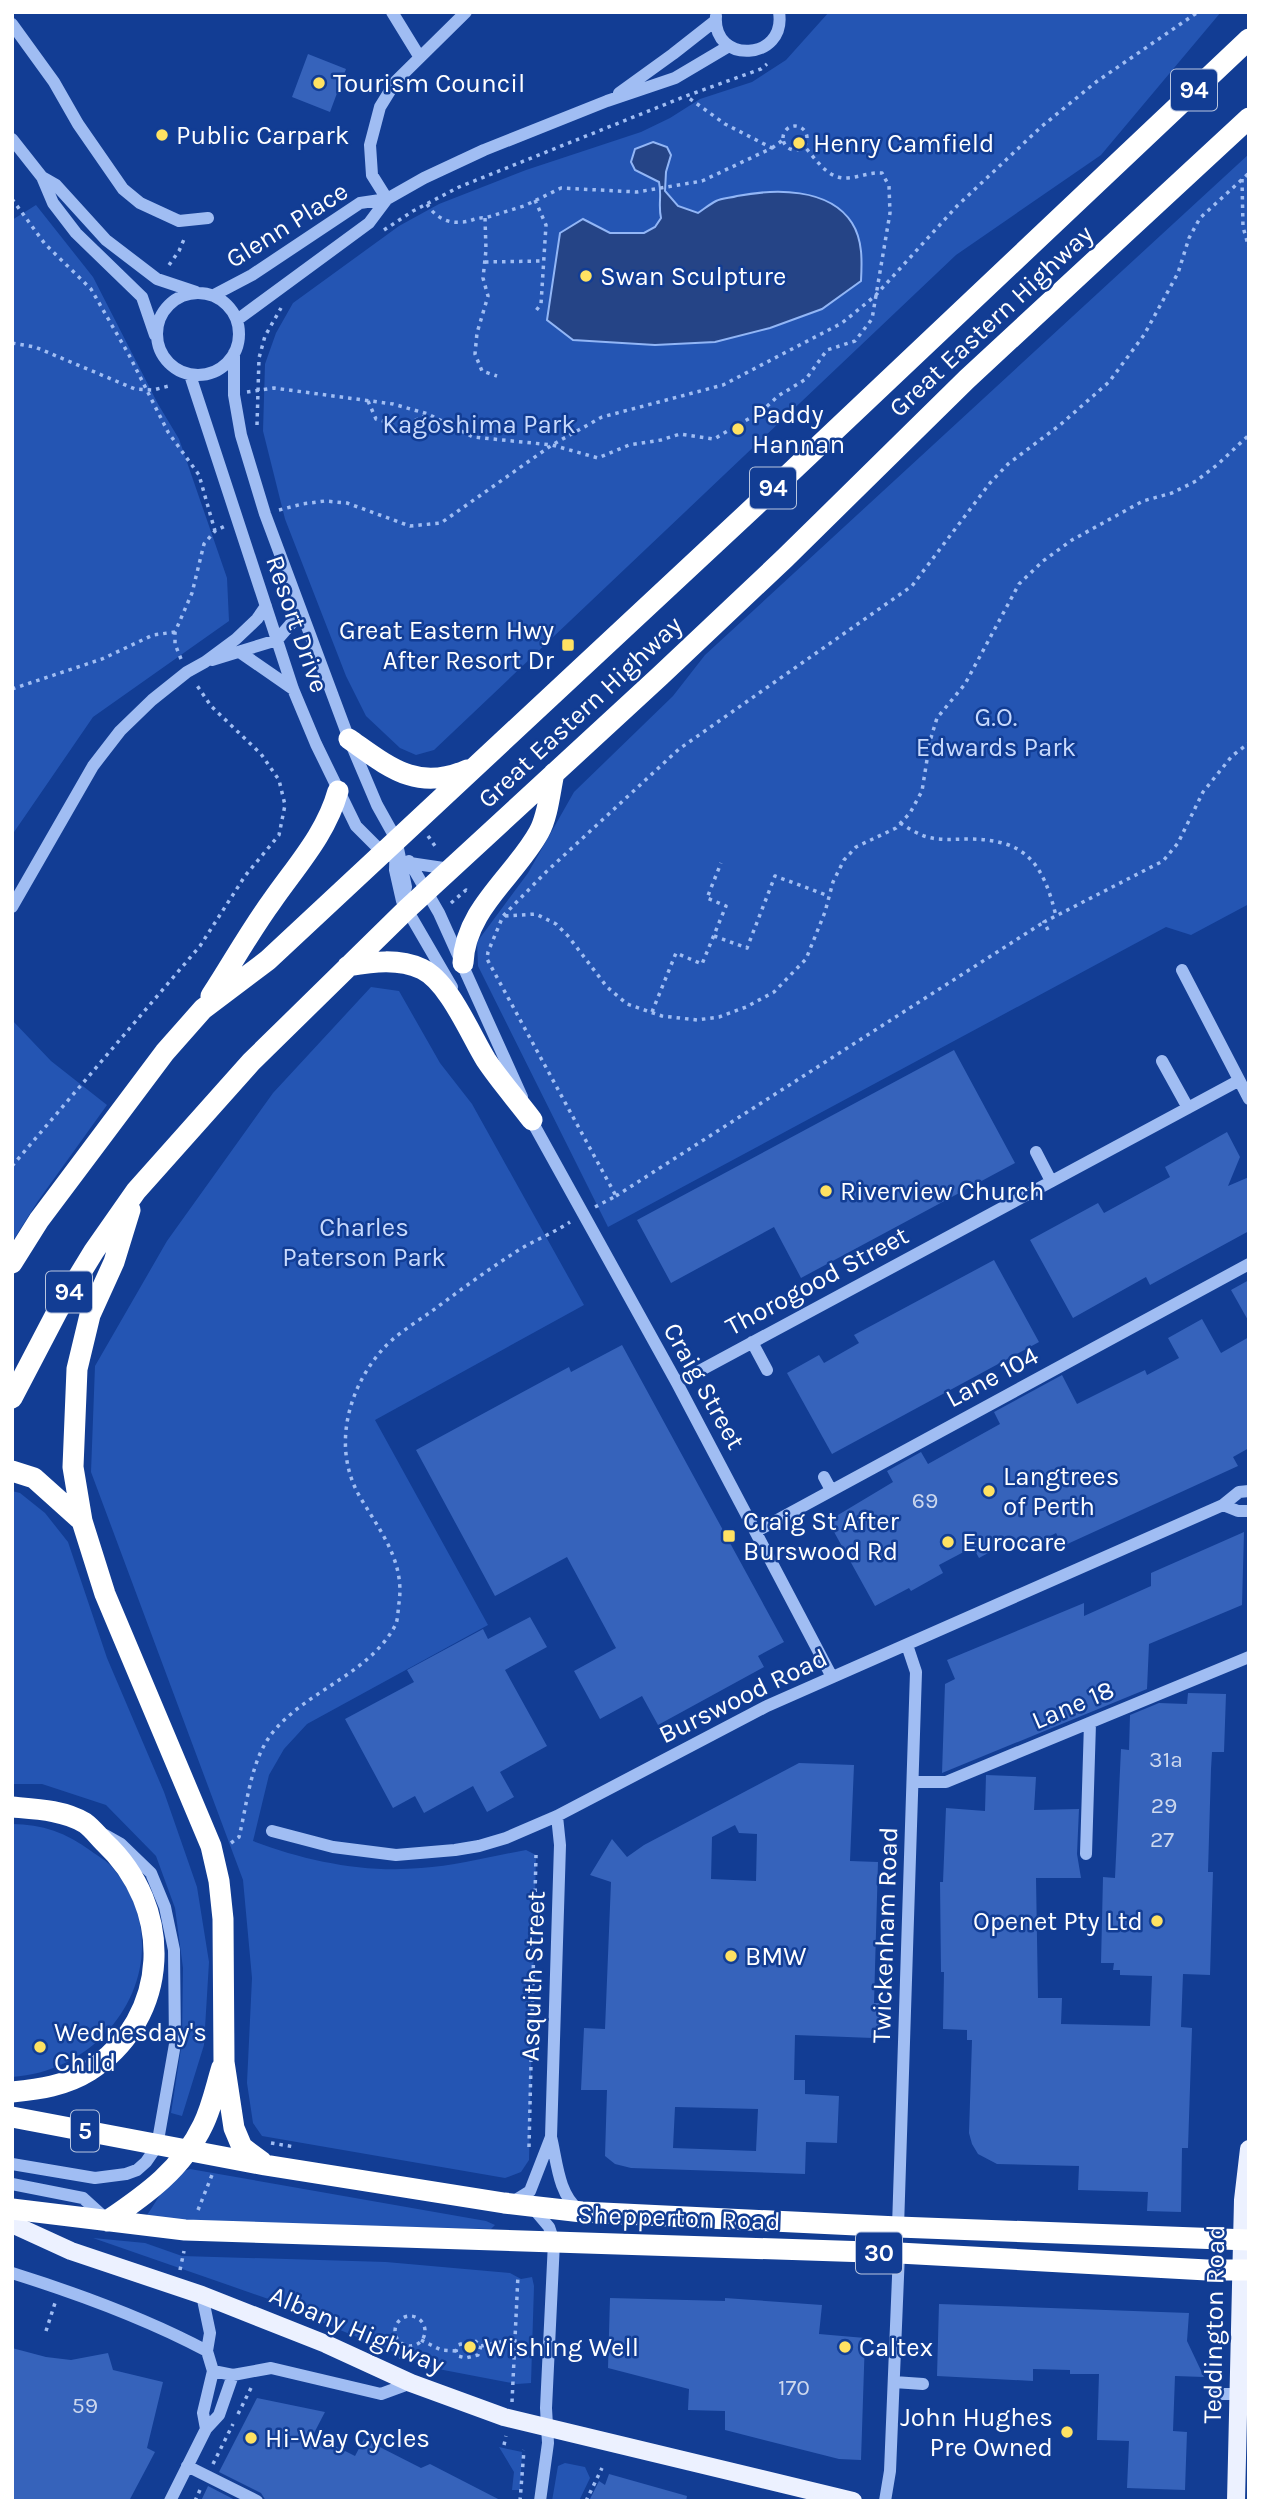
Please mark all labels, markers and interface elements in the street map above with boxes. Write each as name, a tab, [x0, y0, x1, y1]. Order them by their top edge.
place label: Tourism Council	[333, 68, 525, 99]
road number: 94	[1171, 70, 1217, 110]
marker: Tourism Council	[311, 75, 327, 91]
place label: Public Carpark	[176, 120, 349, 151]
marker: Public Carpark	[154, 127, 170, 143]
place label: Henry Camfield	[813, 128, 994, 159]
marker: Henry Camfield	[791, 135, 807, 151]
street label: Glenn Place	[220, 175, 354, 275]
street label: Great Eastern Highway	[883, 218, 1099, 424]
place label: Swan Sculpture	[600, 261, 786, 292]
marker: Swan Sculpture	[578, 268, 594, 284]
place label: Paddy Hannan	[752, 399, 845, 460]
park label: Kagoshima Park	[382, 409, 576, 440]
marker: Paddy Hannan	[730, 421, 746, 437]
road number: 94	[750, 467, 796, 508]
street label: Resort Drive	[259, 551, 335, 697]
street label: Great Eastern Highway	[472, 609, 688, 815]
place label: Great Eastern Hwy After Resort Dr	[339, 615, 555, 676]
marker: Great Eastern Hwy After Resort Dr	[560, 637, 576, 653]
park label: G.O. Edwards Park	[916, 702, 1076, 763]
place label: Riverview Church	[840, 1176, 1045, 1207]
marker: Riverview Church	[818, 1183, 834, 1199]
park label: Charles Paterson Park	[282, 1212, 446, 1273]
street label: Thorogood Street	[720, 1220, 914, 1342]
road number: 94	[46, 1272, 92, 1312]
street label: Craig Street	[657, 1317, 752, 1455]
street label: Lane 104	[940, 1340, 1044, 1414]
place label: Langtrees of Perth	[1003, 1461, 1119, 1522]
marker: Langtrees of Perth	[981, 1483, 997, 1499]
house number: 69	[912, 1487, 938, 1514]
place label: Craig St After Burswood Rd	[743, 1506, 900, 1567]
place label: Eurocare	[962, 1527, 1066, 1558]
marker: Craig St After Burswood Rd	[721, 1528, 737, 1544]
marker: Eurocare	[940, 1534, 956, 1550]
street label: Burswood Road	[654, 1642, 832, 1750]
street label: Lane 18	[1027, 1674, 1119, 1736]
house number: 31a	[1149, 1746, 1183, 1773]
house number: 29	[1151, 1792, 1177, 1819]
street label: Twickenham Road	[866, 1826, 904, 2044]
house number: 27	[1150, 1826, 1174, 1853]
street label: Asquith Street	[515, 1890, 551, 2062]
place label: Openet Pty Ltd	[973, 1906, 1143, 1937]
marker: Openet Pty Ltd	[1149, 1913, 1165, 1929]
place label: BMW	[745, 1941, 806, 1972]
marker: BMW	[723, 1948, 739, 1964]
place label: Wednesday's Child	[54, 2017, 207, 2078]
marker: Wednesday's Child	[32, 2039, 48, 2055]
road number: 5	[71, 2110, 99, 2152]
street label: Shepperton Road	[577, 2199, 781, 2237]
street label: Teddington Road	[1197, 2224, 1231, 2424]
road number: 30	[856, 2232, 902, 2274]
street label: Albany Highway	[265, 2279, 449, 2381]
place label: Wishing Well	[484, 2332, 639, 2363]
place label: Caltex	[859, 2332, 933, 2363]
marker: Wishing Well	[462, 2339, 478, 2355]
marker: Caltex	[837, 2339, 853, 2355]
house number: 170	[778, 2374, 810, 2401]
house number: 59	[72, 2392, 98, 2419]
place label: John Hughes Pre Owned	[900, 2402, 1053, 2463]
place label: Hi-Way Cycles	[265, 2423, 430, 2454]
marker: John Hughes Pre Owned	[1059, 2424, 1075, 2440]
marker: Hi-Way Cycles	[243, 2430, 259, 2446]

